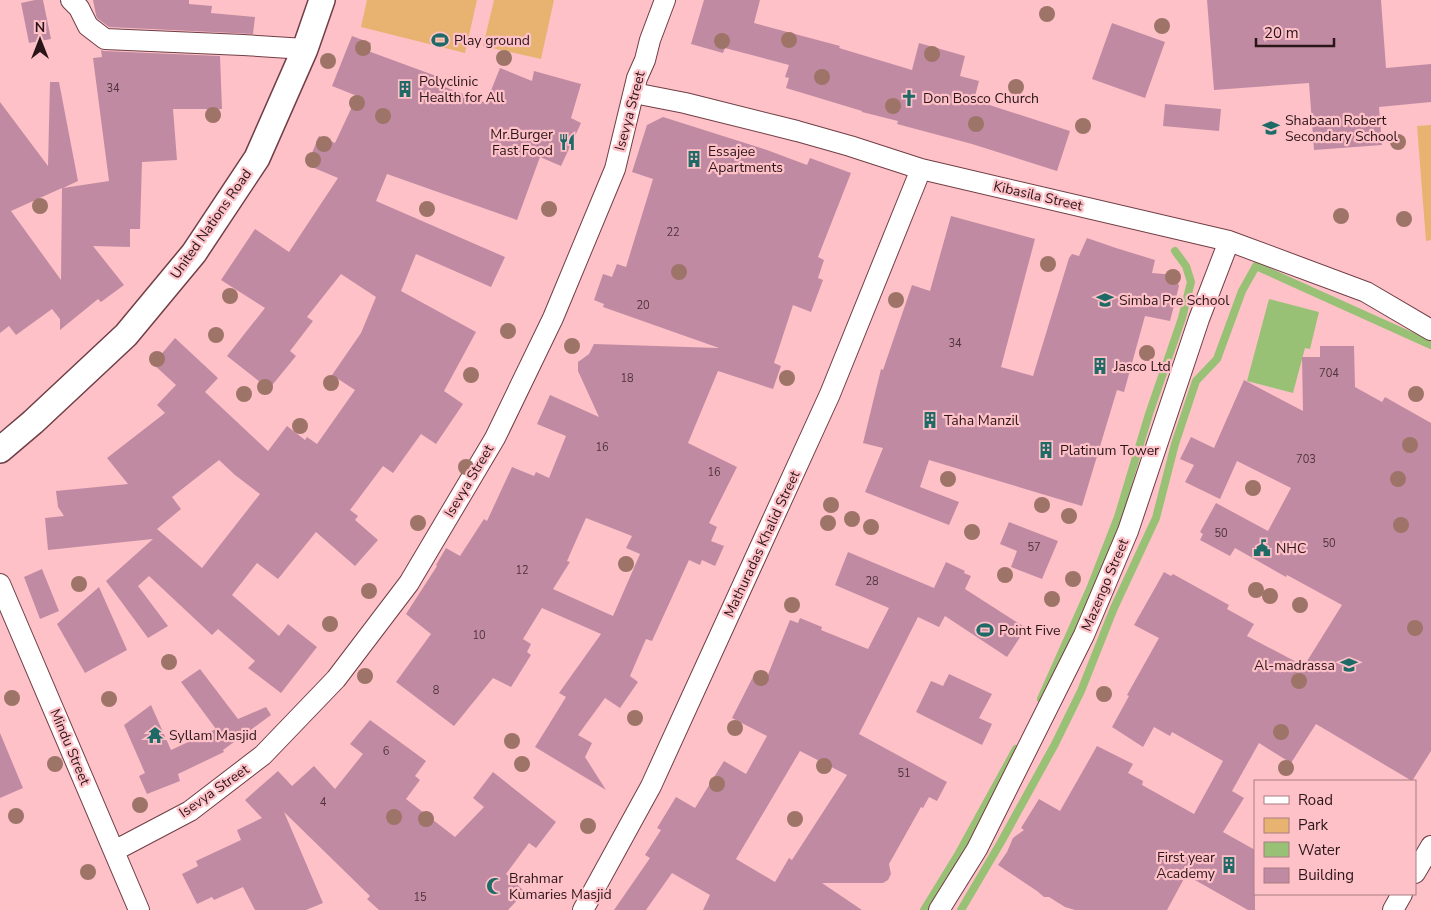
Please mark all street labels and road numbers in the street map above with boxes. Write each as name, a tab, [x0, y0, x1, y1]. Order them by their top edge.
street label: Isevya Street	[610, 69, 650, 153]
street label: United Nations Road	[166, 165, 256, 283]
street label: Kibasila Street	[992, 177, 1085, 216]
street label: Isevya Street	[440, 441, 498, 521]
street label: Mathuradas Khalid Street	[720, 467, 804, 620]
street label: Mazengo Street	[1077, 536, 1133, 634]
street label: Mindu Street	[45, 706, 95, 788]
street label: Isevya Street	[175, 760, 253, 822]

